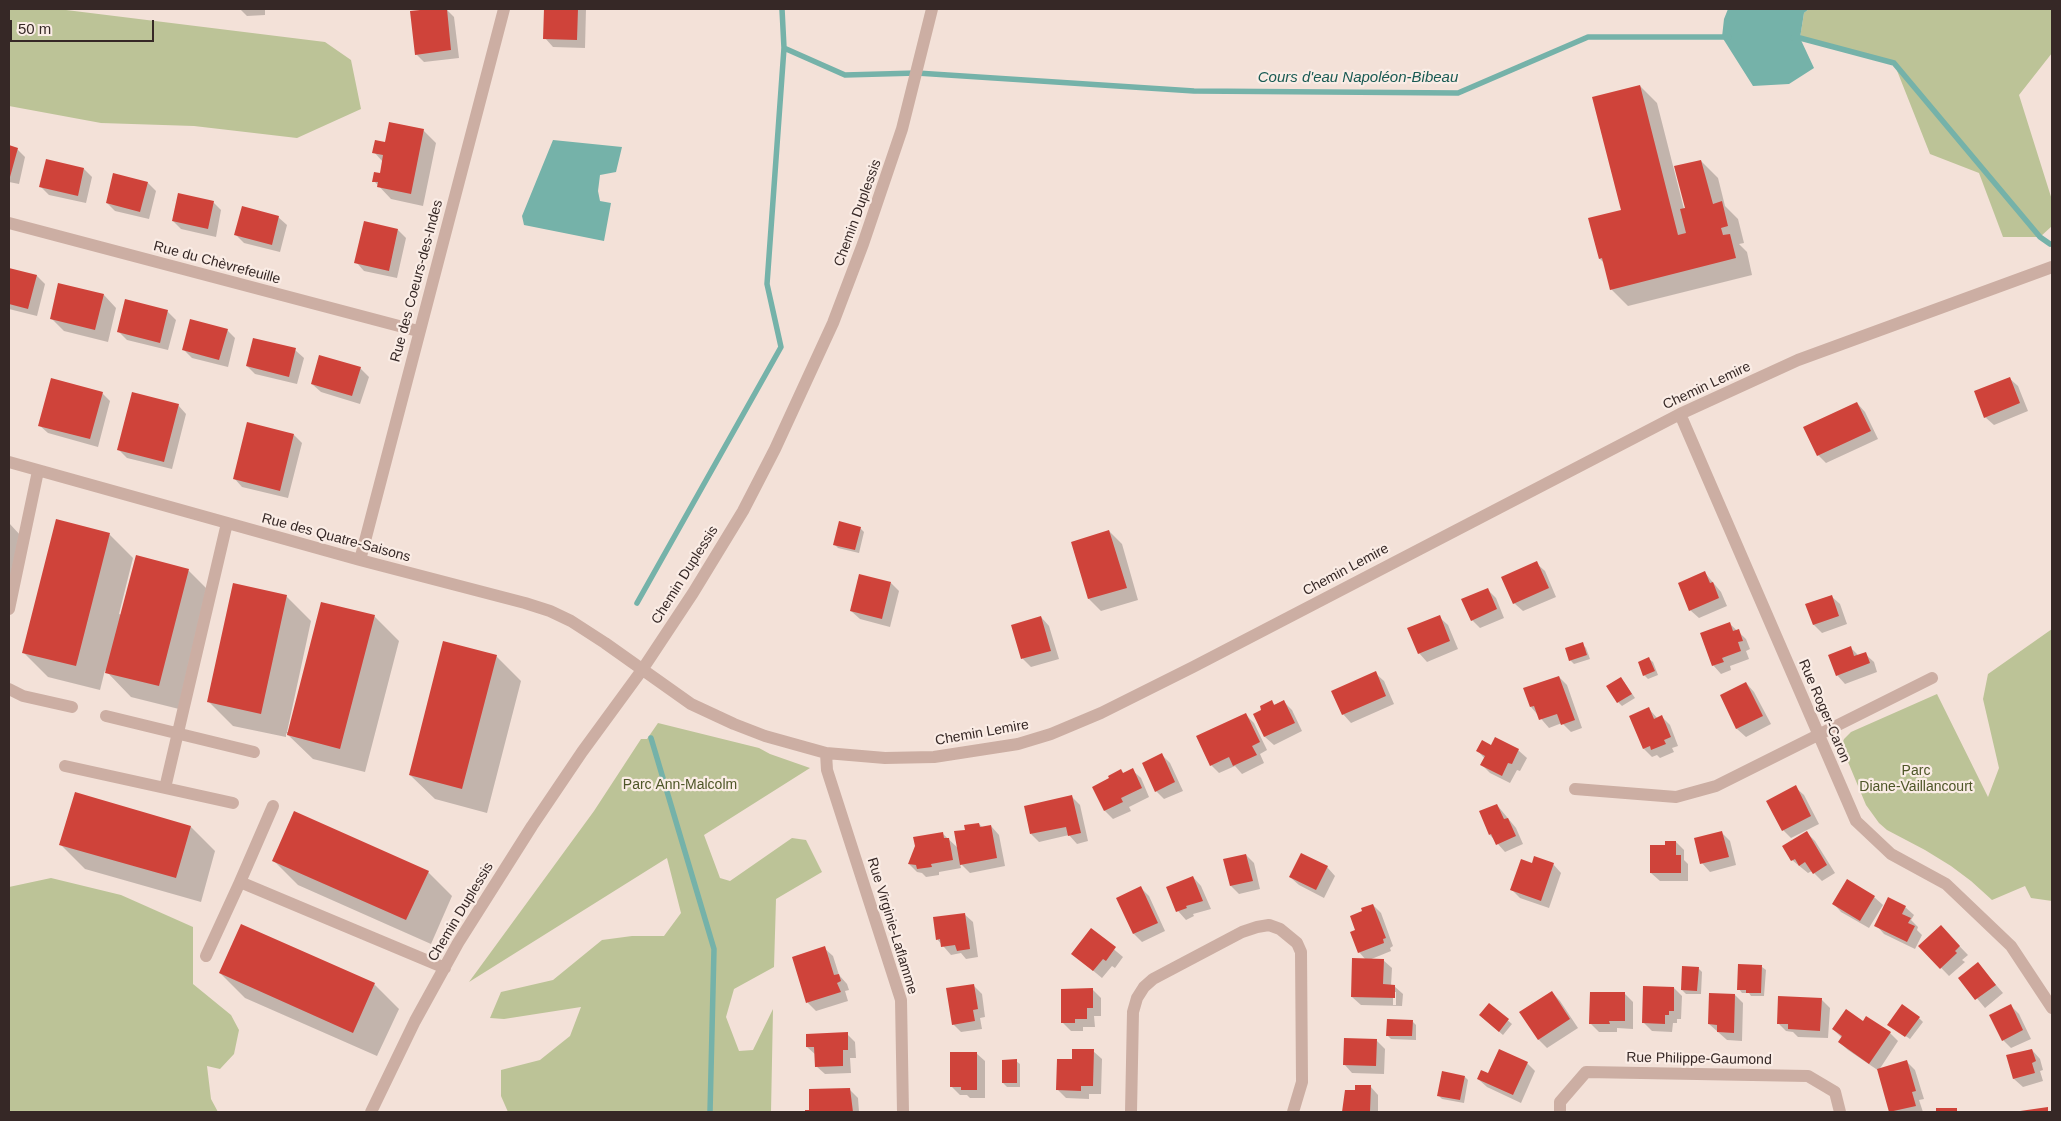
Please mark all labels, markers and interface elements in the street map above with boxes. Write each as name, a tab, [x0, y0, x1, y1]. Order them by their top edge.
scale bar	[12, 10, 156, 42]
text: 50 m	[18, 20, 51, 37]
water label: Cours d'eau Napoléon-Bibeau	[1258, 69, 1458, 87]
street label: Chemin Duplessis	[831, 157, 885, 269]
street label: Rue des Coeurs-des-Indes	[387, 198, 447, 364]
street label: Rue du Chèvrefeuille	[152, 238, 282, 288]
street label: Chemin Lemire	[1660, 358, 1754, 414]
street label: Rue des Quatre-Saisons	[260, 510, 412, 566]
street label: Chemin Duplessis	[648, 523, 722, 627]
street label: Chemin Lemire	[1300, 540, 1392, 600]
street label: Rue Roger-Caron	[1795, 657, 1853, 765]
street label: Chemin Lemire	[934, 716, 1030, 750]
park label: Parc Diane-Vaillancourt	[1859, 763, 1973, 796]
park label: Parc Ann-Malcolm	[623, 777, 737, 793]
street label: Rue Virginie-Laflamme	[863, 856, 921, 996]
street label: Chemin Duplessis	[425, 859, 497, 965]
street label: Rue Philippe-Gaumond	[1626, 1049, 1772, 1069]

